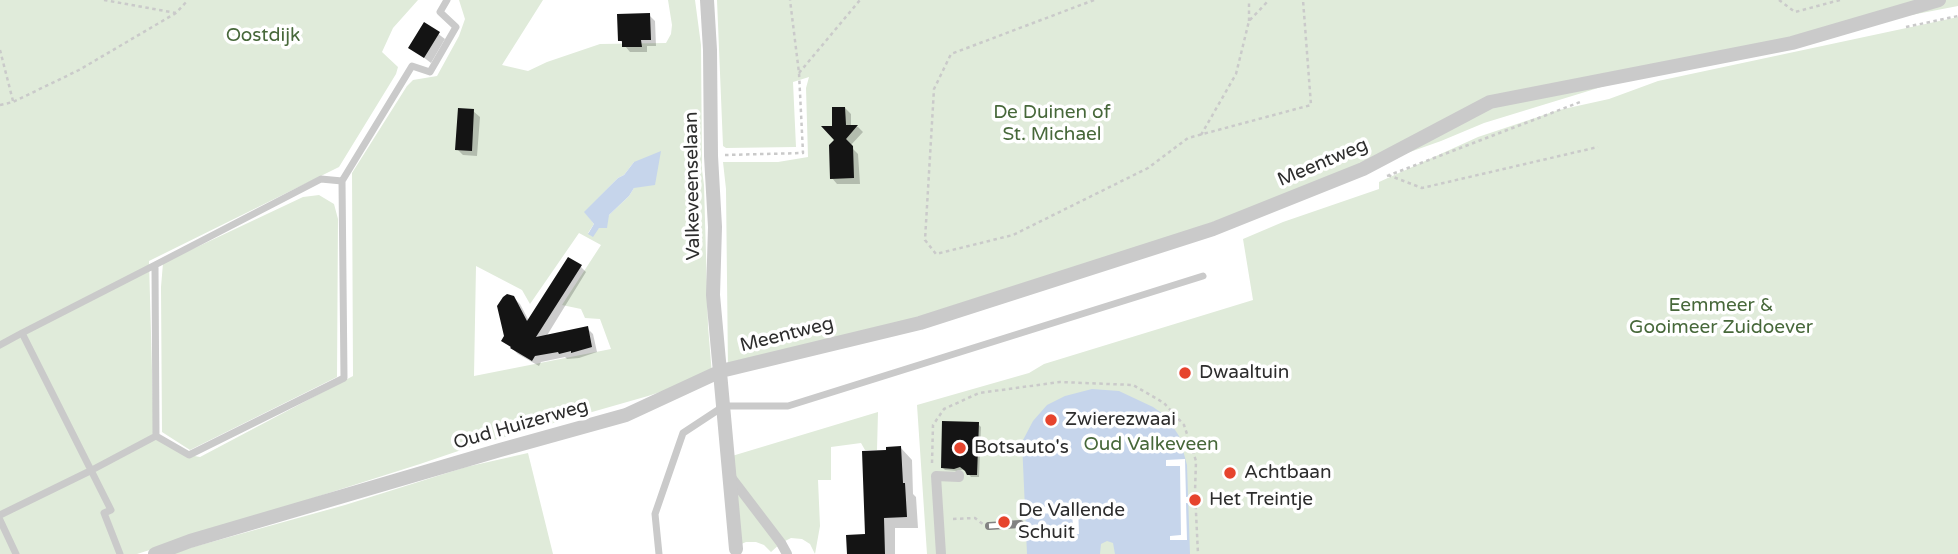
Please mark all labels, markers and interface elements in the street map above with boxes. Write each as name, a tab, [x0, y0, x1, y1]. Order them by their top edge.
park label: Oostdijk	[226, 25, 300, 47]
park label: De Duinen of St. Michael	[993, 102, 1111, 146]
street label: Valkeveenselaan	[680, 111, 706, 261]
street label: Meentweg	[1274, 134, 1372, 192]
park label: Eemmeer & Gooimeer Zuidoever	[1629, 295, 1813, 339]
street label: Meentweg	[738, 312, 836, 358]
place label: Dwaaltuin	[1199, 362, 1289, 384]
marker: Dwaaltuin	[1177, 365, 1193, 381]
street label: Oud Huizerweg	[451, 395, 591, 455]
place label: Zwierezwaai	[1065, 409, 1176, 431]
marker: Zwierezwaai	[1043, 412, 1059, 428]
park label: Oud Valkeveen	[1083, 434, 1219, 456]
place label: Botsauto's	[974, 437, 1069, 459]
marker: Botsauto's	[952, 440, 968, 456]
place label: Achtbaan	[1244, 462, 1332, 484]
marker: Achtbaan	[1222, 465, 1238, 481]
place label: Het Treintje	[1209, 489, 1313, 511]
marker: Het Treintje	[1187, 492, 1203, 508]
place label: De Vallende Schuit	[1018, 500, 1125, 544]
marker: De Vallende Schuit	[996, 514, 1012, 530]

